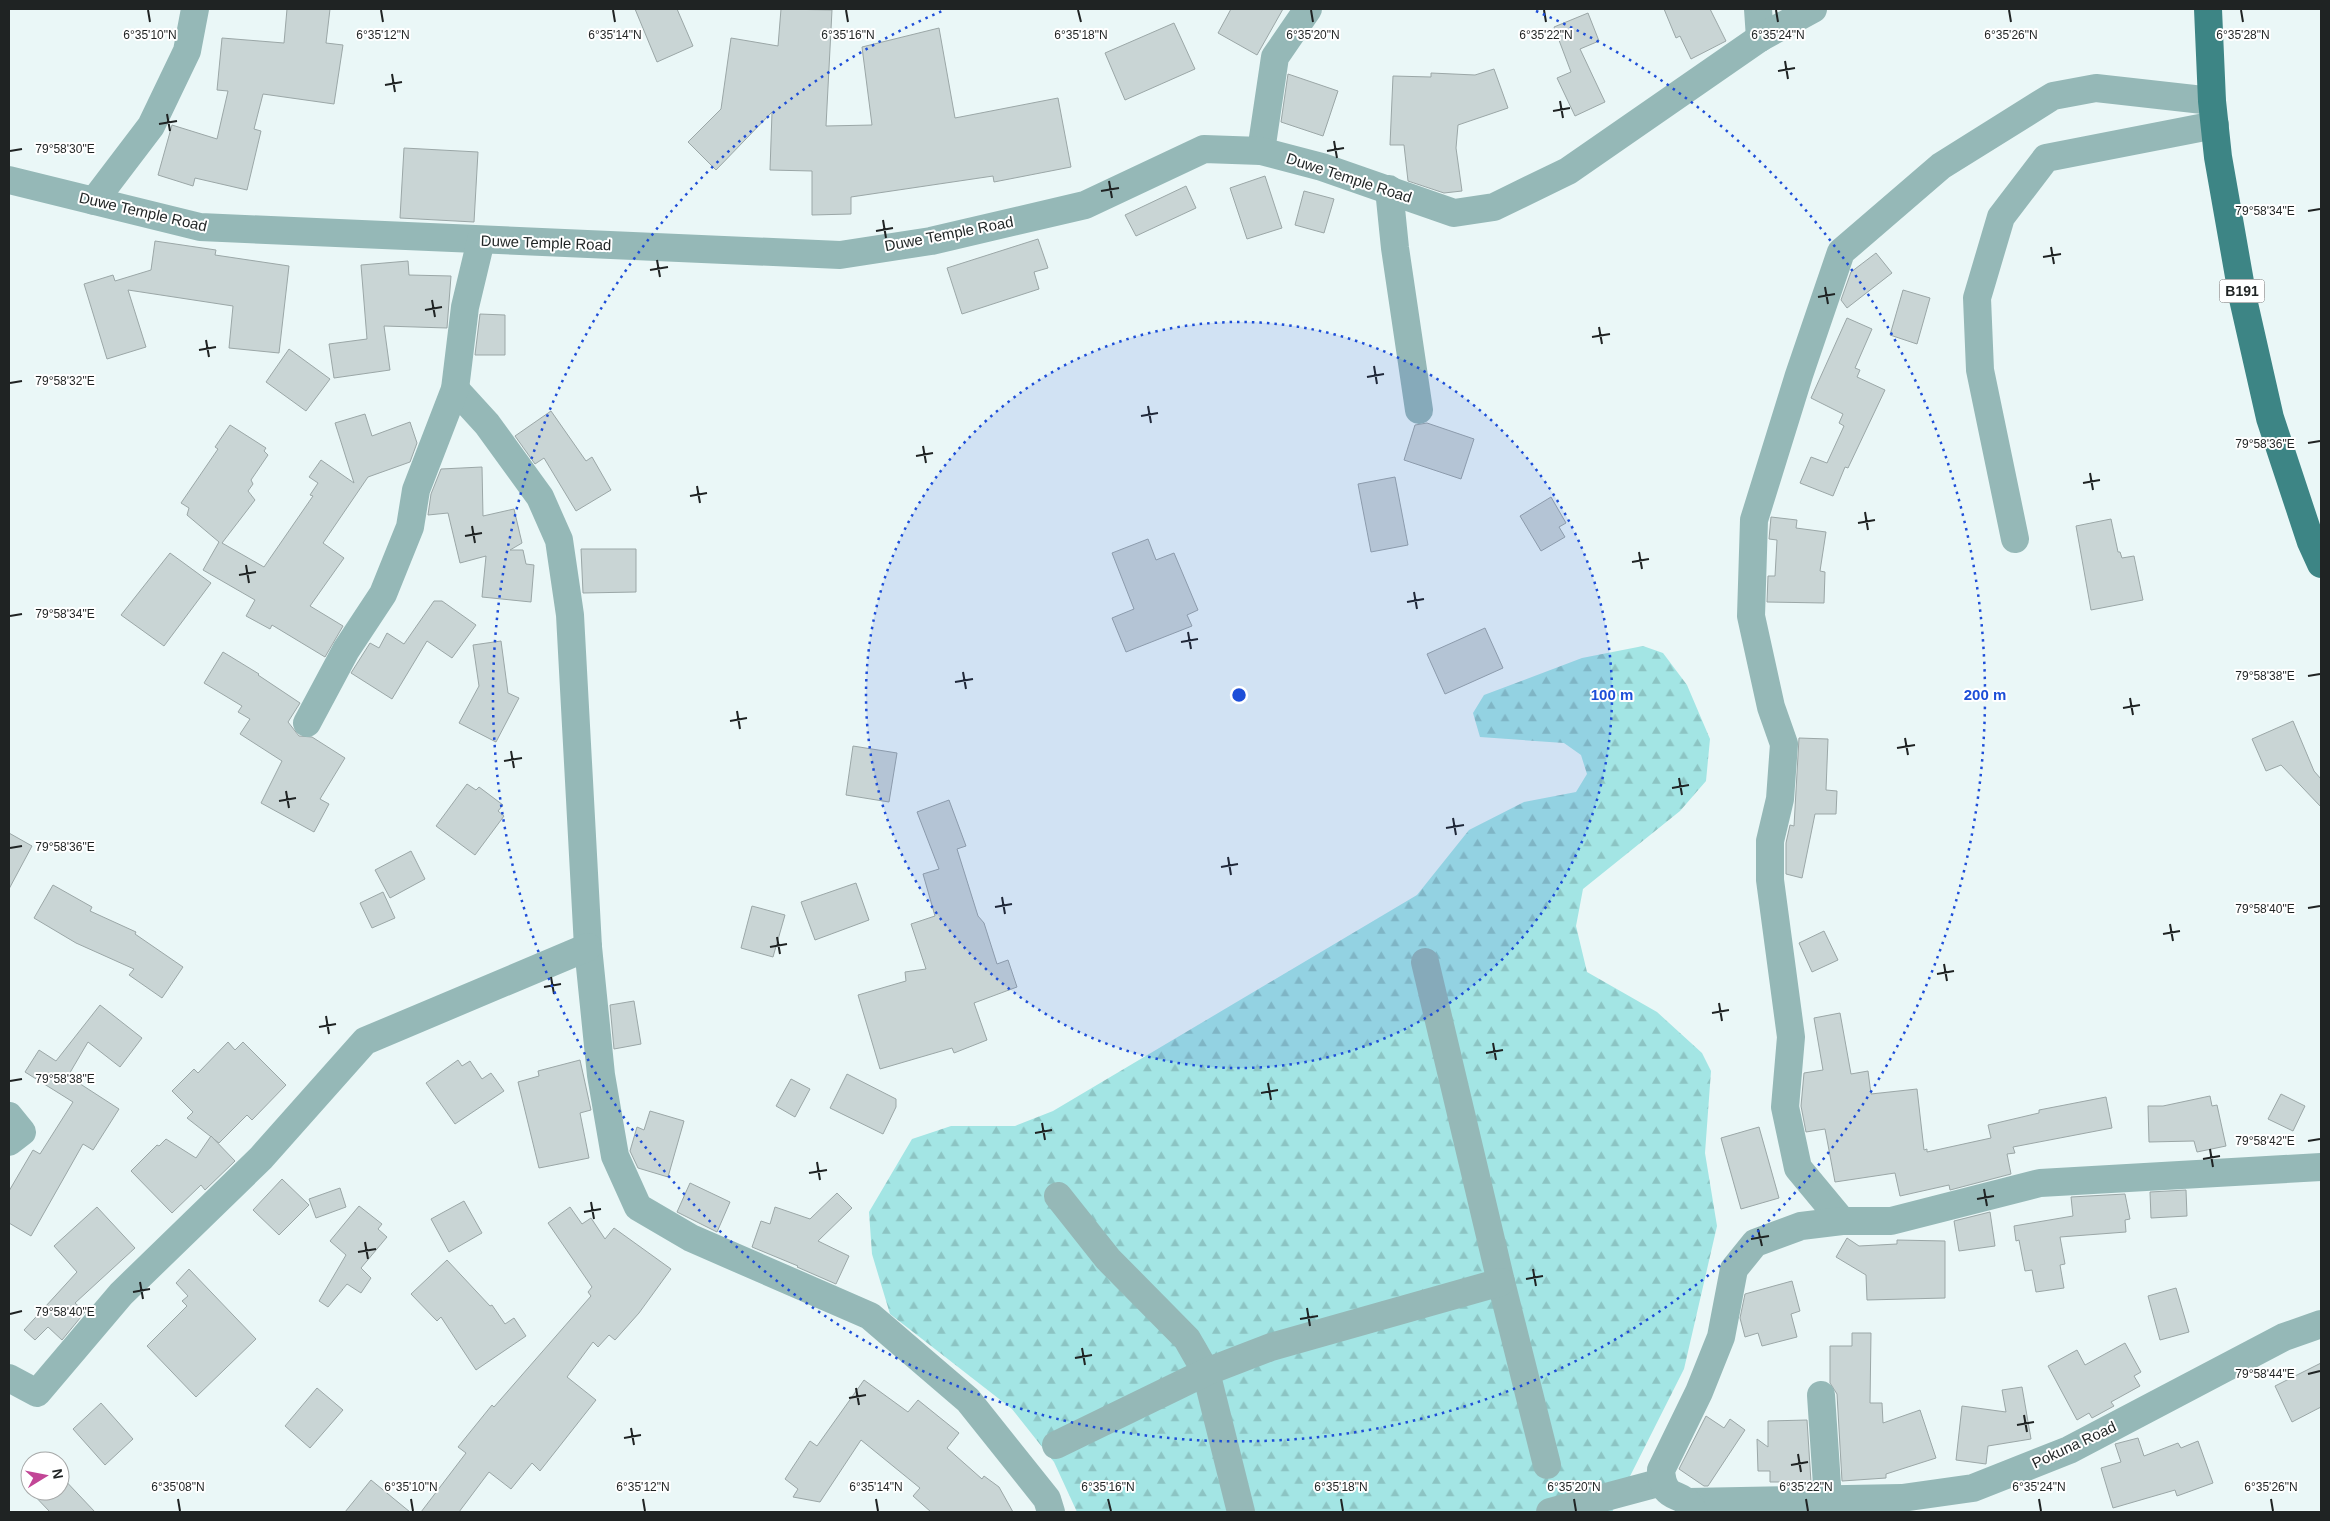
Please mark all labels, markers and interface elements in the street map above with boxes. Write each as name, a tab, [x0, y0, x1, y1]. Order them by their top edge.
text: 6°35'10"N	[123, 28, 177, 42]
text: 6°35'12"N	[356, 28, 410, 42]
text: 6°35'14"N	[588, 28, 642, 42]
text: 6°35'16"N	[821, 28, 875, 42]
text: 6°35'18"N	[1054, 28, 1108, 42]
text: 6°35'20"N	[1286, 28, 1340, 42]
text: 6°35'22"N	[1519, 28, 1573, 42]
text: 6°35'24"N	[1751, 28, 1805, 42]
text: 6°35'26"N	[1984, 28, 2038, 42]
text: 6°35'28"N	[2216, 28, 2270, 42]
text: 79°58'30"E	[35, 142, 95, 156]
street label: Duwe Temple Road	[1284, 149, 1414, 206]
street label: Duwe Temple Road	[78, 189, 209, 234]
text: 79°58'34"E	[2235, 204, 2295, 218]
street label: Duwe Temple Road	[883, 213, 1015, 254]
street label: Duwe Temple Road	[480, 232, 612, 253]
road number: B191	[2220, 280, 2264, 302]
text: 79°58'32"E	[35, 374, 95, 388]
text: 79°58'36"E	[2235, 437, 2295, 451]
text: 79°58'34"E	[35, 607, 95, 621]
text: 79°58'38"E	[2235, 669, 2295, 683]
centre of rings	[1230, 686, 1248, 704]
text: 100 m	[1591, 686, 1633, 703]
text: 200 m	[1964, 686, 2006, 703]
text: 79°58'36"E	[35, 840, 95, 854]
text: 79°58'40"E	[2235, 902, 2295, 916]
text: 79°58'38"E	[35, 1072, 95, 1086]
text: 79°58'42"E	[2235, 1134, 2295, 1148]
text: 79°58'40"E	[35, 1305, 95, 1319]
text: 79°58'44"E	[2235, 1367, 2295, 1381]
street label: Pokuna Road	[2029, 1418, 2119, 1471]
north arrow	[20, 1451, 70, 1501]
text: N	[49, 1467, 67, 1480]
text: 6°35'08"N	[151, 1480, 205, 1494]
text: 6°35'10"N	[384, 1480, 438, 1494]
text: 6°35'12"N	[616, 1480, 670, 1494]
text: 6°35'14"N	[849, 1480, 903, 1494]
text: 6°35'16"N	[1081, 1480, 1135, 1494]
text: 6°35'18"N	[1314, 1480, 1368, 1494]
text: 6°35'20"N	[1547, 1480, 1601, 1494]
text: 6°35'22"N	[1779, 1480, 1833, 1494]
text: 6°35'24"N	[2012, 1480, 2066, 1494]
text: 6°35'26"N	[2244, 1480, 2298, 1494]

